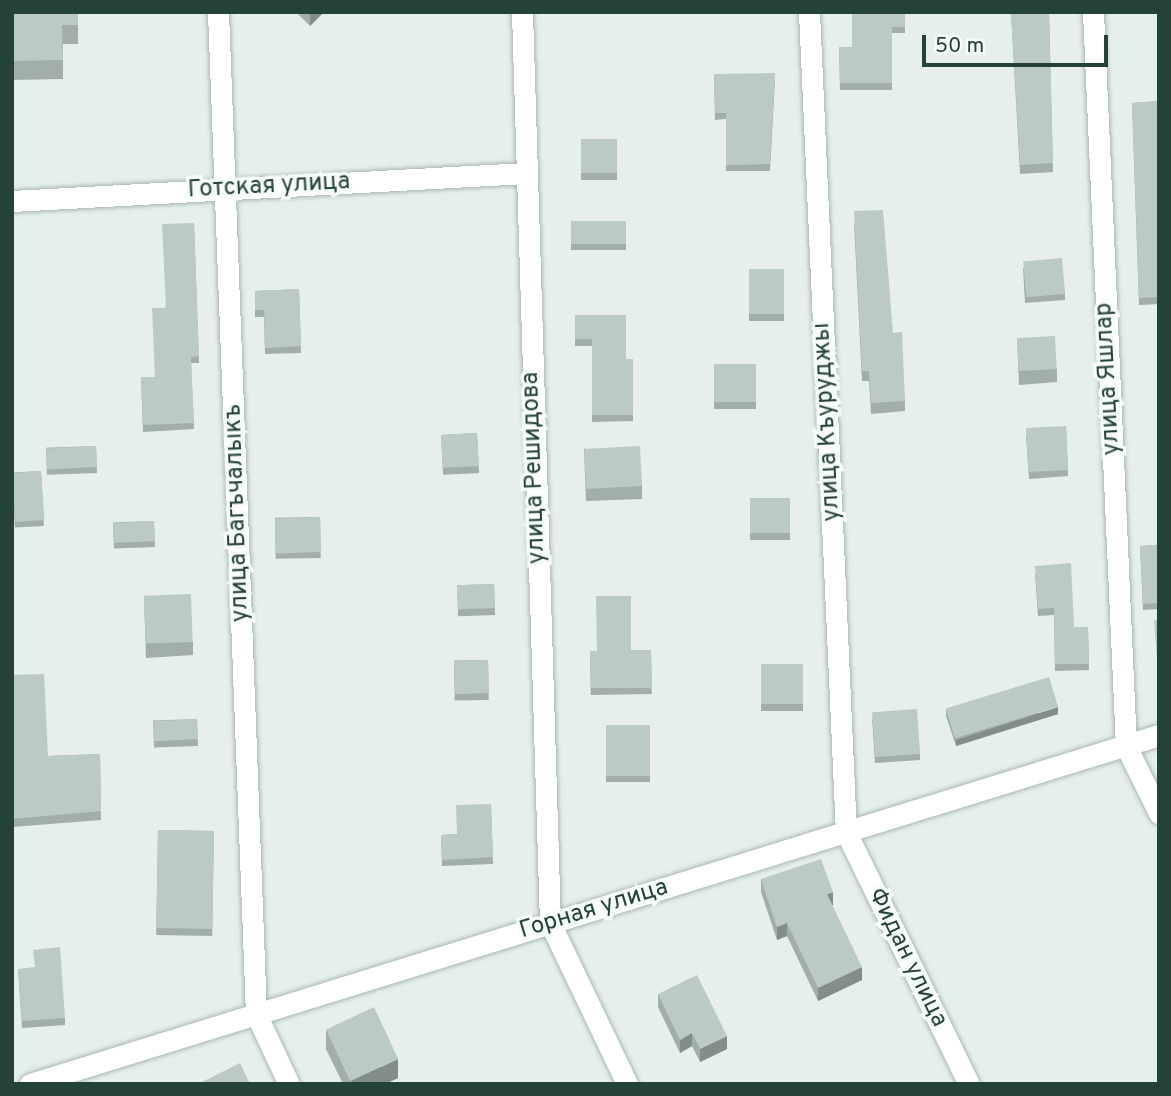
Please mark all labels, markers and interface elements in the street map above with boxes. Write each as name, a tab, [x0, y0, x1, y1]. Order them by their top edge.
scale bar	[926, 21, 1112, 65]
text: 50 m	[935, 33, 984, 60]
street label: Готская улица	[187, 168, 351, 206]
street label: улица Яшлар	[1091, 302, 1127, 456]
street label: улица Къуруджы	[808, 322, 848, 522]
street label: улица Решидова	[517, 371, 553, 565]
street label: улица Багъчалыкъ	[220, 403, 256, 623]
street label: Горная улица	[516, 874, 672, 946]
street label: Фидан улица	[861, 884, 953, 1032]

